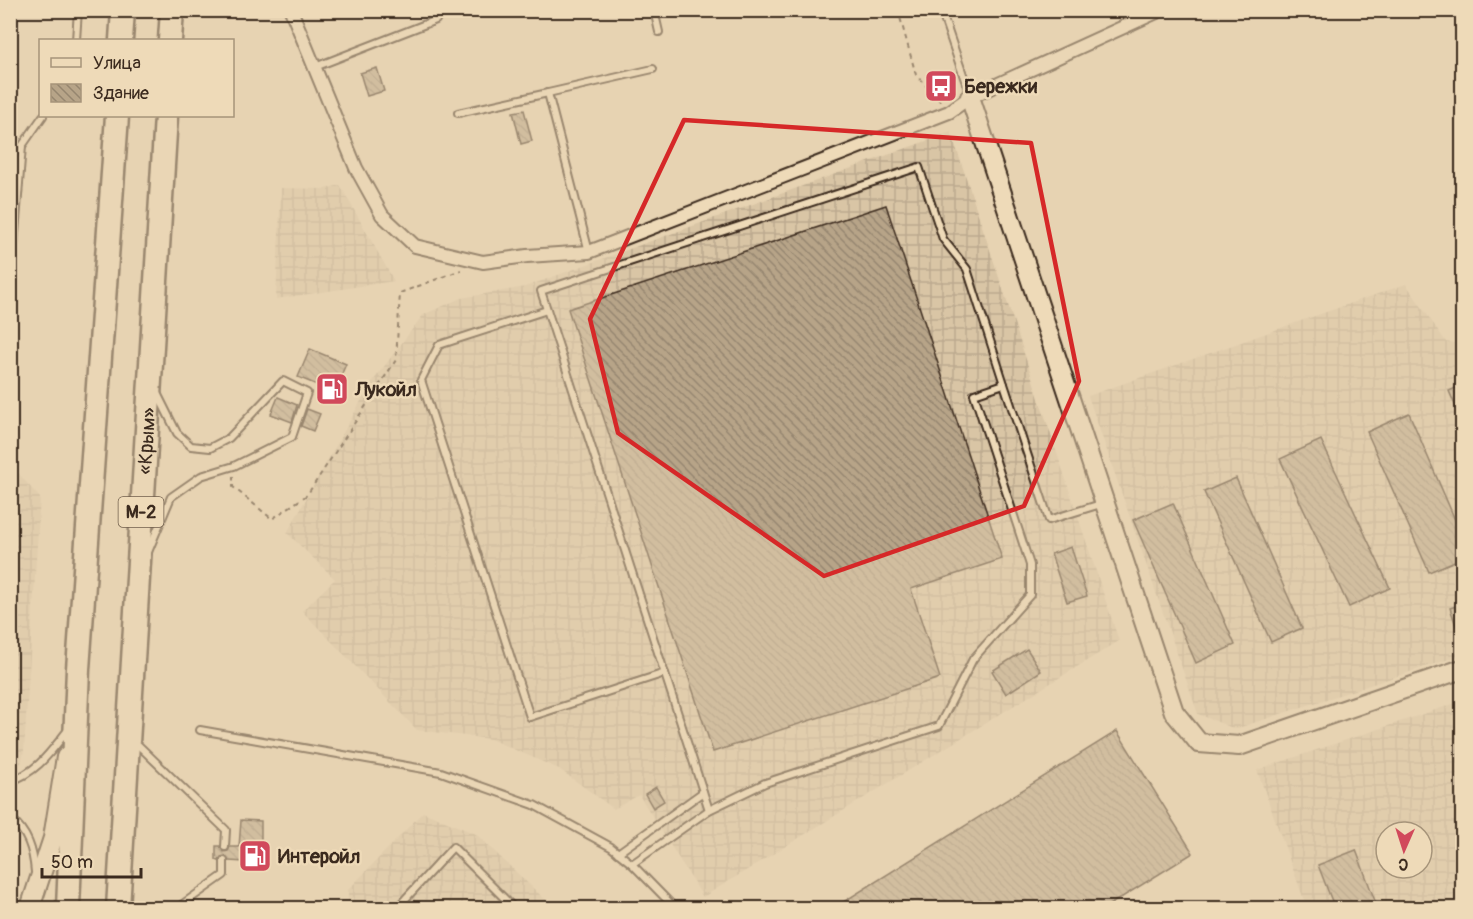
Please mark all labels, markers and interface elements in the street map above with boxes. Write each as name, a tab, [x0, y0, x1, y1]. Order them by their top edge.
legend	[39, 39, 234, 117]
text: Улица	[93, 52, 141, 75]
bus stop icon: Бережки	[923, 68, 959, 104]
place label: Бережки	[964, 74, 1037, 99]
text: Здание	[93, 82, 149, 105]
fuel station icon: Лукойл	[314, 371, 350, 407]
place label: Лукойл	[354, 377, 417, 402]
street label: «Крым»	[132, 407, 161, 475]
road number: М-2	[118, 497, 164, 527]
north arrow	[1374, 820, 1434, 880]
fuel station icon: Интеройл	[237, 838, 273, 874]
scale bar	[42, 841, 141, 879]
place label: Интеройл	[278, 844, 360, 869]
text: 50 m	[51, 851, 93, 874]
text: С	[1398, 854, 1409, 874]

